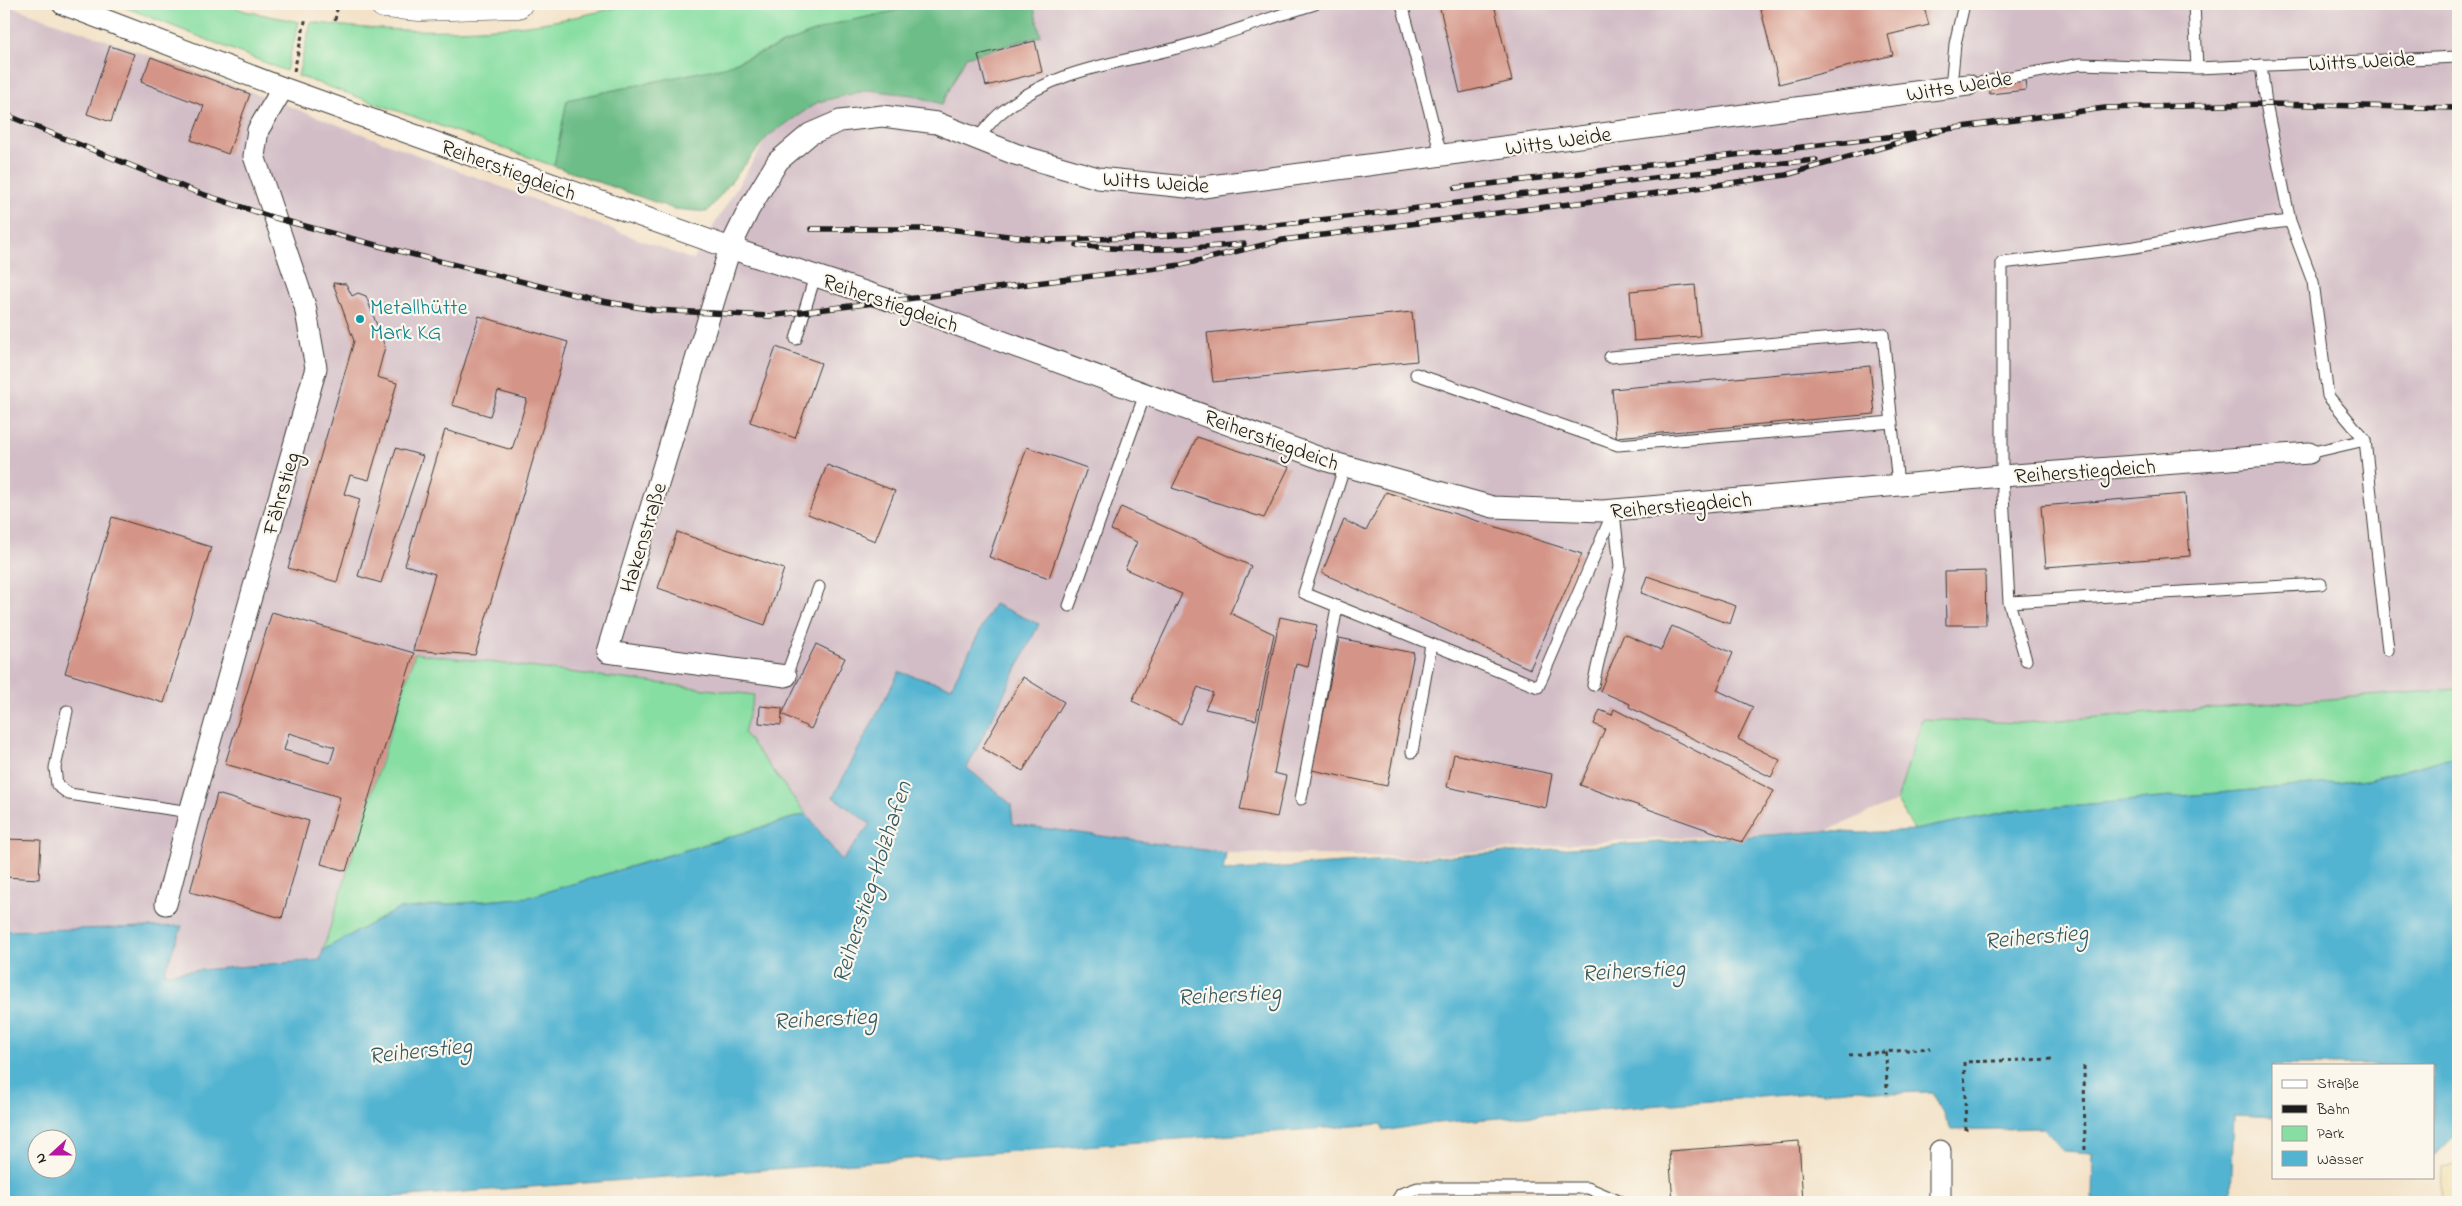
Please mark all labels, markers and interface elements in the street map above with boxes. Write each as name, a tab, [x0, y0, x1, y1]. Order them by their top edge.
street label: Witts Weide	[2308, 44, 2416, 82]
street label: Witts Weide	[1904, 64, 2015, 112]
street label: Witts Weide	[1503, 120, 1614, 166]
street label: Reiherstiegdeich	[436, 133, 580, 212]
street label: Witts Weide	[1101, 164, 1210, 204]
street label: Reiherstiegdeich	[817, 267, 962, 344]
place label: Metallhütte Mark KG	[370, 293, 468, 350]
marker: Metallhütte Mark KG	[354, 313, 366, 325]
street label: Reiherstiegdeich	[1199, 403, 1343, 482]
street label: Fährstieg	[256, 448, 311, 540]
street label: Reiherstiegdeich	[2013, 452, 2157, 495]
street label: Hakenstraße	[613, 479, 677, 597]
street label: Reiherstiegdeich	[1609, 485, 1753, 530]
water label: Reiherstieg-Holzhafen	[824, 776, 923, 989]
water label: Reiherstieg	[1983, 916, 2091, 960]
water label: Reiherstieg	[1580, 952, 1687, 993]
water label: Reiherstieg	[1176, 976, 1283, 1017]
water label: Reiherstieg	[772, 1000, 879, 1041]
water label: Reiherstieg	[367, 1030, 475, 1075]
legend	[2272, 1064, 2434, 1178]
text: Straße	[2317, 1073, 2359, 1095]
text: Bahn	[2316, 1099, 2350, 1121]
text: Park	[2317, 1123, 2345, 1145]
north arrow	[28, 1128, 78, 1178]
text: Wasser	[2317, 1149, 2364, 1171]
text: N	[30, 1150, 53, 1166]

